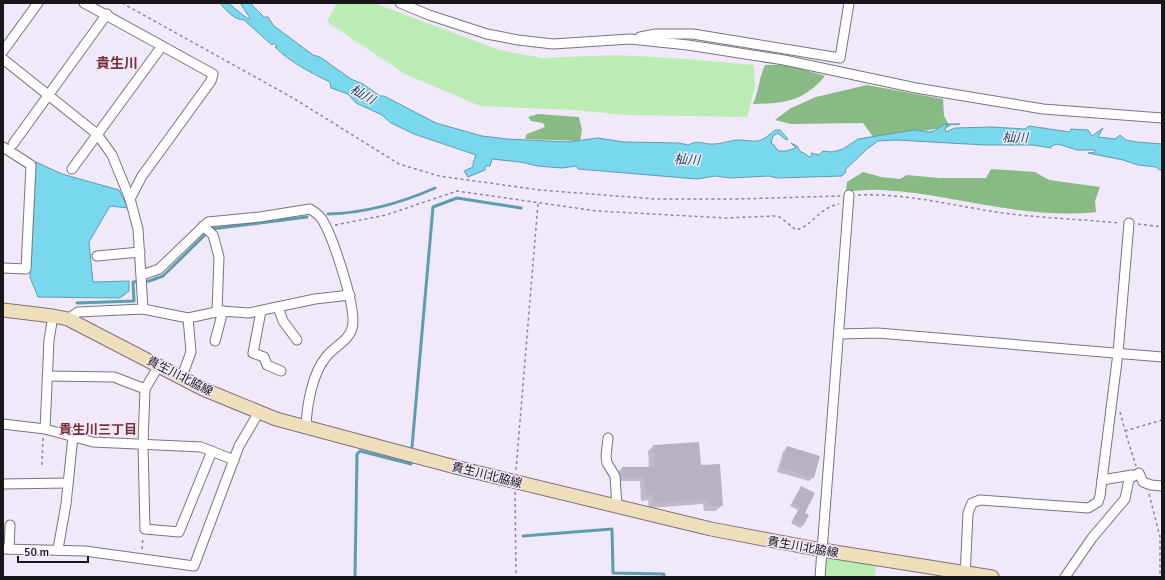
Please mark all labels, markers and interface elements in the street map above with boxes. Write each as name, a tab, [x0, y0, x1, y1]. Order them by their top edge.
district label: 貴生川	[96, 55, 138, 72]
water label: 杣川	[347, 81, 379, 109]
water label: 杣川	[1002, 130, 1030, 146]
water label: 杣川	[674, 151, 702, 169]
street label: 貴生川北脇線	[144, 353, 215, 399]
district label: 貴生川三丁目	[59, 422, 137, 438]
street label: 貴生川北脇線	[450, 459, 524, 491]
street label: 貴生川北脇線	[766, 534, 840, 561]
scale bar	[18, 538, 88, 564]
text: 50 m	[24, 545, 49, 560]

